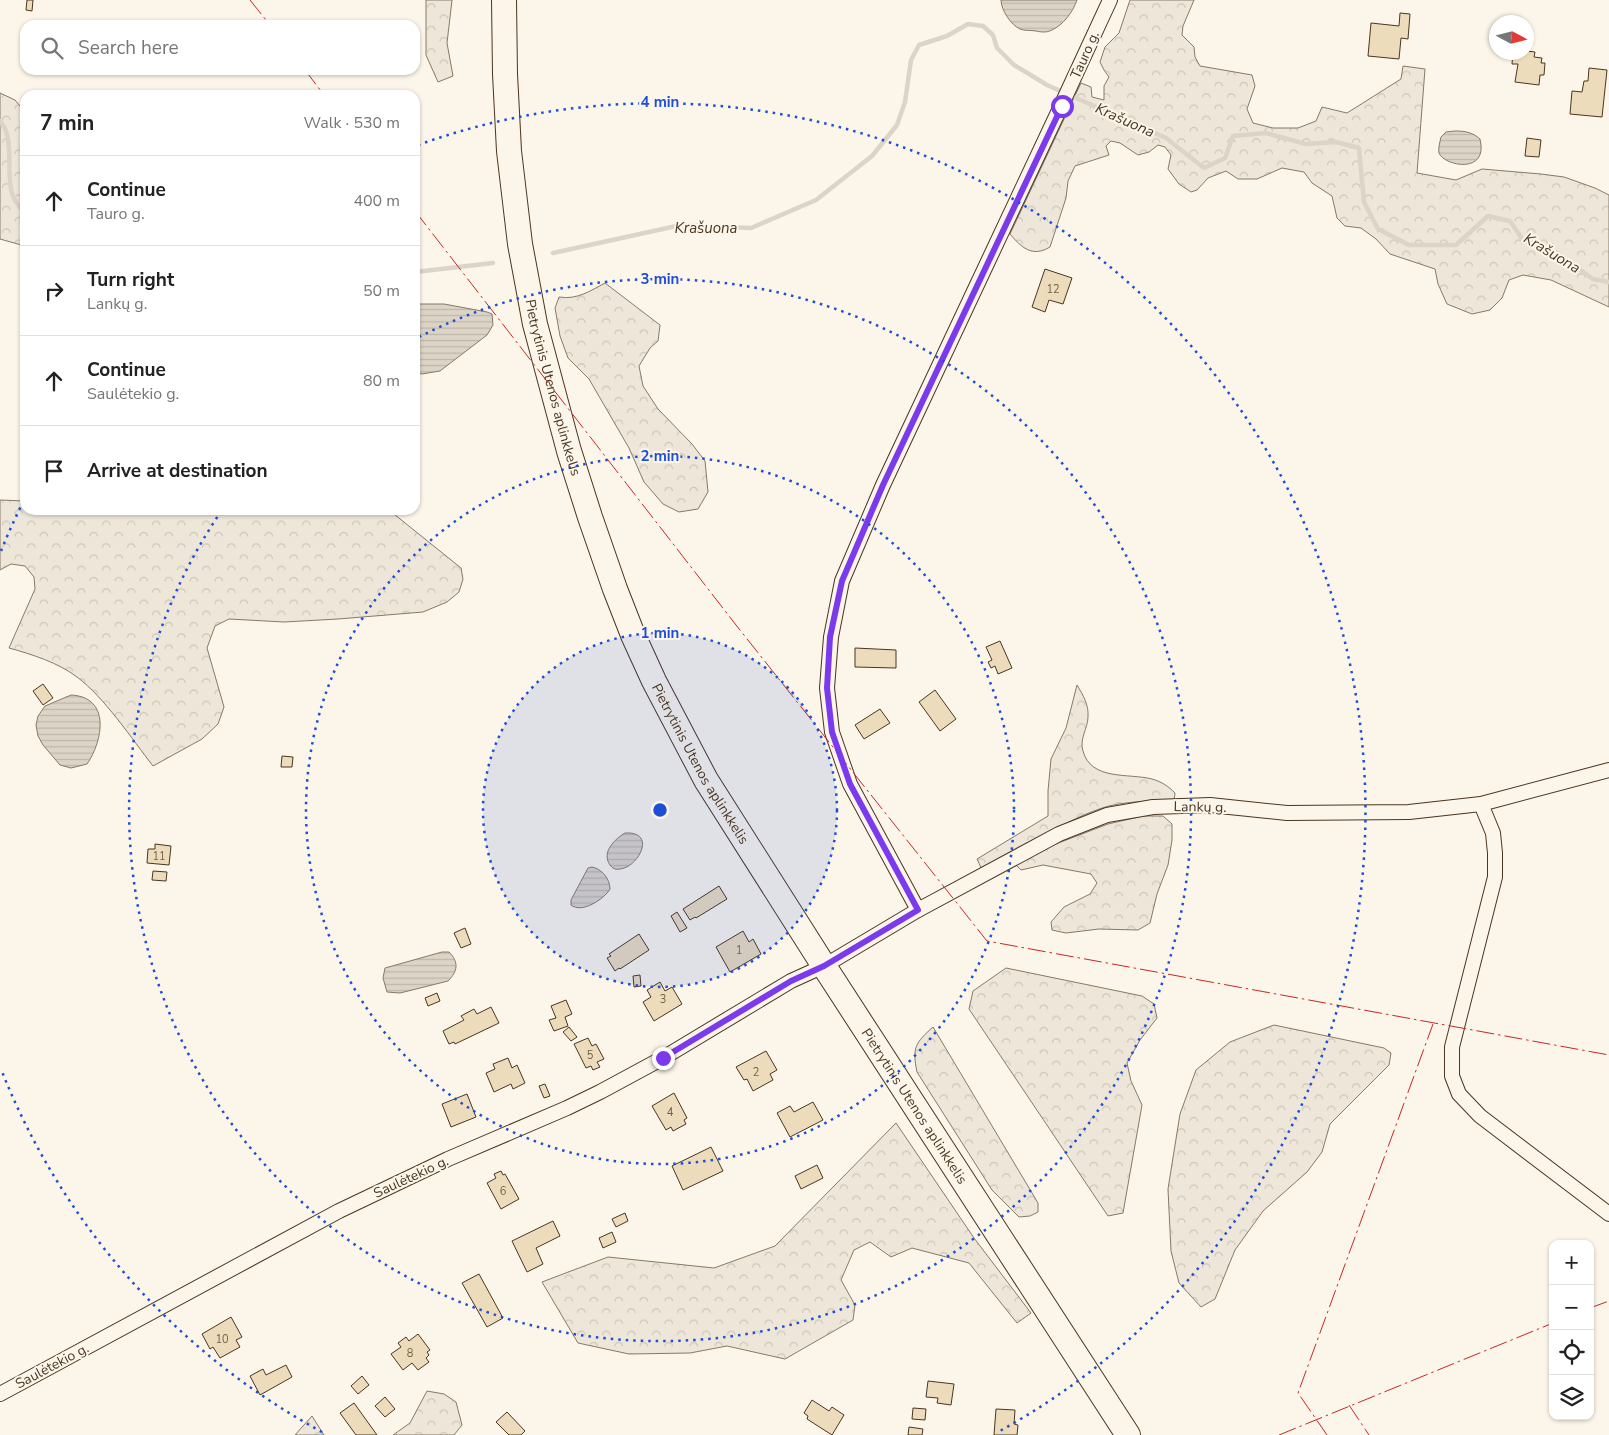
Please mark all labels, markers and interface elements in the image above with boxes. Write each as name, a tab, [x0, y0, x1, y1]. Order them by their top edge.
north arrow	[1489, 15, 1534, 60]
search box	[20, 20, 420, 75]
street label: Tauro g.	[1066, 28, 1104, 82]
icon: search	[38, 34, 66, 62]
text: Search here	[78, 35, 179, 61]
text: 4 min	[641, 92, 679, 112]
route start	[1051, 95, 1074, 118]
water label: Krašuona	[1092, 98, 1158, 142]
text: 7 min	[40, 109, 94, 137]
text: Walk · 530 m	[304, 112, 400, 134]
text: Continue	[87, 177, 166, 203]
icon: ahead	[40, 187, 68, 215]
text: 400 m	[353, 190, 400, 212]
text: Tauro g.	[87, 203, 145, 225]
water label: Krašuona	[674, 218, 738, 238]
water label: Krašuona	[1520, 228, 1584, 278]
text: Turn right	[87, 267, 174, 293]
text: 3 min	[641, 269, 679, 289]
icon: right	[40, 277, 68, 305]
text: 50 m	[363, 280, 400, 302]
house number: 12	[1046, 282, 1060, 297]
text: Lankų g.	[87, 293, 147, 315]
street label: Pietrytinis Utenos aplinkkelis	[521, 298, 586, 478]
text: Continue	[87, 357, 166, 383]
icon: ahead	[40, 367, 68, 395]
text: 80 m	[363, 370, 400, 392]
text: Saulėtekio g.	[87, 383, 179, 405]
text: 2 min	[641, 446, 679, 466]
icon: arrive	[40, 457, 68, 485]
text: Arrive at destination	[87, 458, 268, 484]
text: 1 min	[641, 623, 679, 643]
street label: Pietrytinis Utenos aplinkkelis	[647, 680, 754, 848]
street label: Lankų g.	[1173, 797, 1227, 817]
centre of rings	[651, 801, 669, 819]
house number: 11	[152, 849, 166, 864]
house number: 1	[736, 943, 742, 958]
house number: 3	[660, 992, 666, 1007]
street label: Pietrytinis Utenos aplinkkelis	[857, 1024, 972, 1188]
route end	[652, 1047, 675, 1070]
house number: 5	[587, 1048, 594, 1063]
house number: 2	[753, 1065, 759, 1080]
house number: 4	[667, 1105, 674, 1120]
street label: Saulėtekio g.	[370, 1151, 452, 1203]
house number: 6	[500, 1184, 507, 1199]
map controls	[1549, 1240, 1594, 1420]
button: +	[1549, 1240, 1594, 1285]
button: −	[1549, 1285, 1594, 1330]
button: locate	[1549, 1330, 1594, 1375]
house number: 10	[215, 1332, 229, 1347]
street label: Saulėtekio g.	[12, 1339, 92, 1393]
house number: 8	[407, 1346, 414, 1361]
button: layers	[1549, 1375, 1594, 1420]

